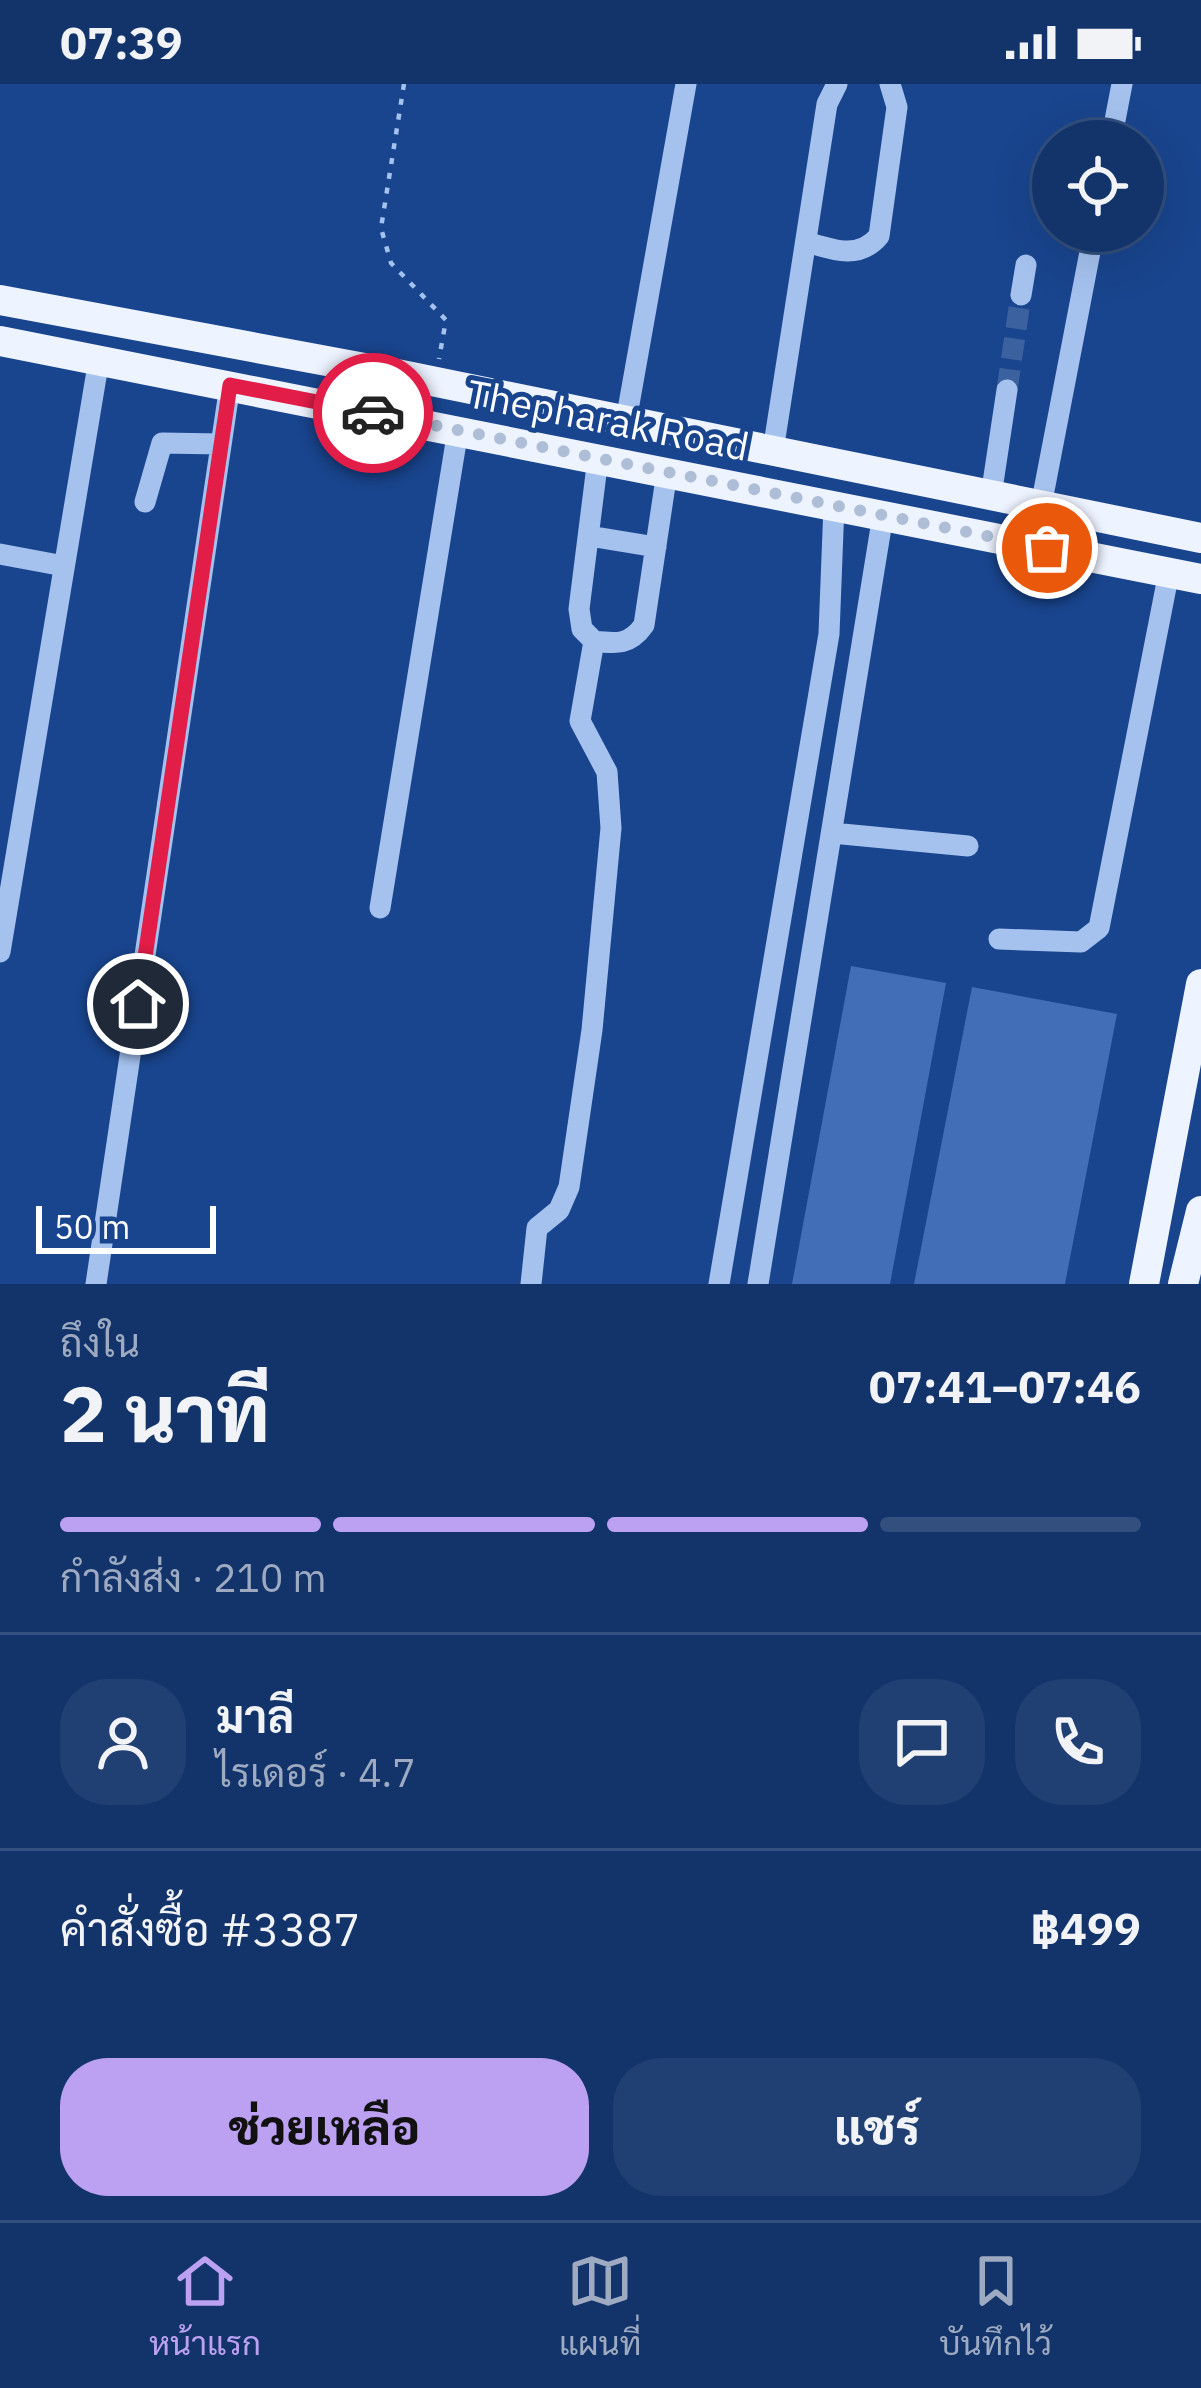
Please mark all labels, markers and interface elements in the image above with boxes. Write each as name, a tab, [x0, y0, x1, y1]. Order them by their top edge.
text: 07:39	[60, 13, 183, 71]
map controls	[1032, 120, 1164, 252]
button: locate	[1032, 120, 1164, 252]
courier	[313, 353, 433, 473]
street label: Thepharak Road	[463, 367, 753, 472]
icon: car	[340, 380, 406, 446]
pin	[996, 497, 1098, 599]
icon: bag	[1014, 515, 1080, 581]
pin	[87, 953, 189, 1055]
icon: home	[105, 971, 171, 1037]
scale bar	[36, 1200, 216, 1253]
text: 50 m	[54, 1205, 130, 1248]
text: ถึงใน	[60, 1317, 140, 1368]
text: 07:41–07:46	[869, 1357, 1141, 1415]
text: 2 นาที	[60, 1362, 270, 1463]
text: กำลังส่ง · 210 m	[60, 1552, 327, 1603]
button: person	[60, 1679, 186, 1805]
button: chat	[859, 1679, 985, 1805]
button: phone	[1015, 1679, 1141, 1805]
text: มาลี	[216, 1687, 294, 1745]
text: ไรเดอร์ · 4.7	[216, 1747, 416, 1798]
text: ฿499	[1030, 1899, 1141, 1957]
text: คำสั่งซื้อ #3387	[60, 1900, 360, 1958]
button: ช่วยเหลือ	[60, 2058, 589, 2196]
button: แชร์	[613, 2058, 1141, 2196]
tab: หน้าแรก	[149, 2248, 261, 2364]
tab: แผนที่	[559, 2248, 641, 2364]
tab: บันทึกไว้	[939, 2248, 1052, 2364]

